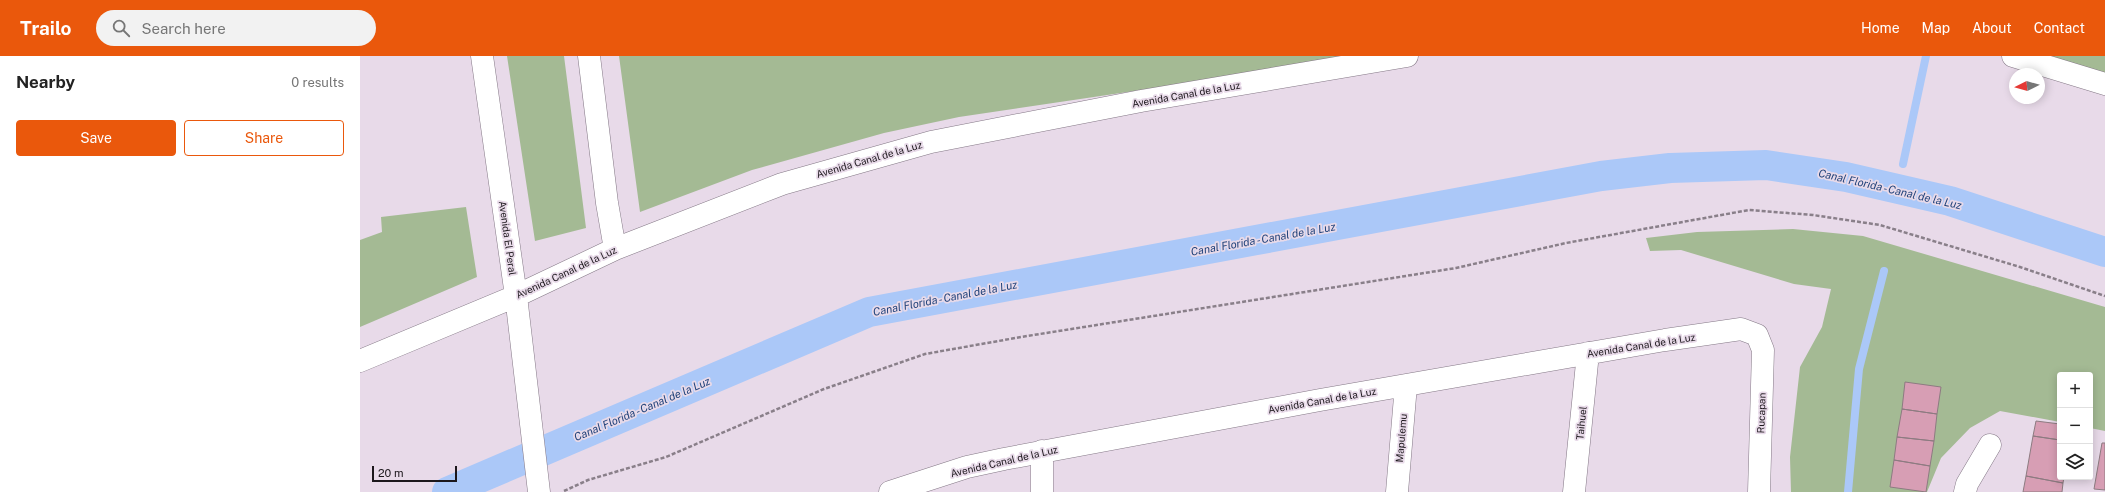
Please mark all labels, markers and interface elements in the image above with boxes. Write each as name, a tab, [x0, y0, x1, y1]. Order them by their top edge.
search box	[96, 10, 376, 46]
text: Trailo	[20, 17, 72, 39]
icon: search	[110, 17, 132, 39]
text: Search here	[142, 20, 226, 37]
text: Home	[1861, 20, 1900, 36]
text: Map	[1922, 20, 1950, 36]
text: About	[1972, 20, 2012, 36]
text: Contact	[2034, 20, 2085, 36]
north arrow	[2009, 68, 2045, 104]
text: Nearby	[16, 72, 75, 92]
text: 0 results	[291, 75, 344, 90]
street label: Avenida Canal de la Luz	[1131, 79, 1241, 109]
button: Save	[16, 120, 176, 156]
button: Share	[184, 120, 344, 156]
street label: Avenida Canal de la Luz	[815, 138, 924, 180]
water label: Canal Florida - Canal de la Luz	[1817, 167, 1964, 212]
street label: Avenida El Peral	[497, 200, 519, 276]
water label: Canal Florida - Canal de la Luz	[1190, 220, 1337, 258]
street label: Avenida Canal de la Luz	[514, 243, 618, 301]
water label: Canal Florida - Canal de la Luz	[872, 278, 1019, 318]
street label: Avenida Canal de la Luz	[1586, 330, 1696, 359]
map controls	[2057, 372, 2093, 480]
button: +	[2057, 372, 2093, 408]
water label: Canal Florida - Canal de la Luz	[572, 374, 713, 443]
street label: Avenida Canal de la Luz	[1267, 385, 1377, 415]
street label: Rucapan	[1754, 392, 1768, 433]
street label: Taihuel	[1573, 406, 1589, 440]
button: −	[2057, 408, 2093, 444]
street label: Mapulemu	[1393, 413, 1409, 463]
street label: Avenida Canal de la Luz	[949, 443, 1059, 479]
button: layers	[2057, 444, 2093, 480]
scale bar	[372, 464, 457, 483]
text: 20 m	[378, 467, 403, 479]

